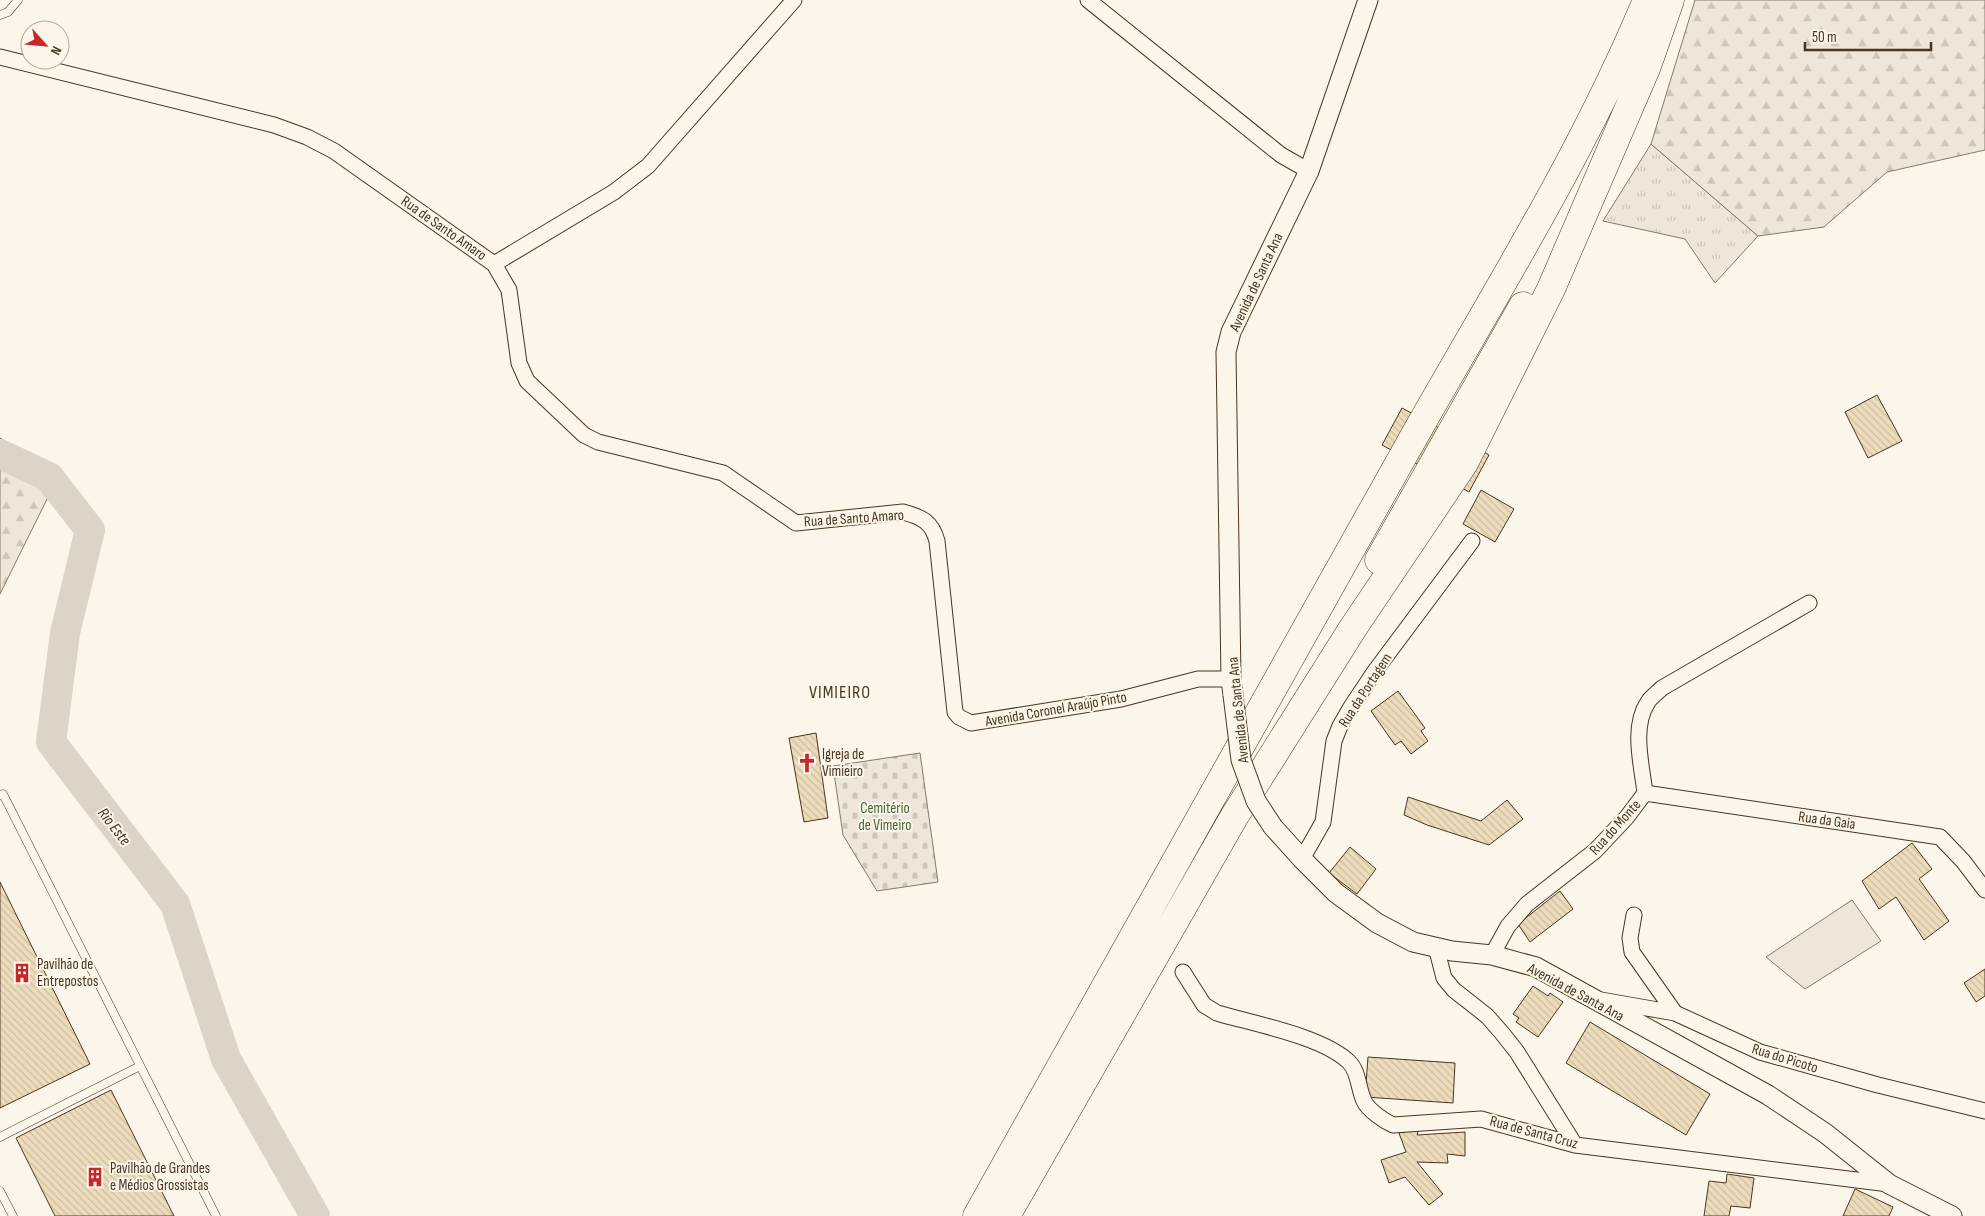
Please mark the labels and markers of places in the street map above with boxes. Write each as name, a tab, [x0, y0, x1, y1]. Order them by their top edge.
place label: Igreja de Vimieiro	[822, 745, 864, 781]
church icon: Igreja de Vimieiro	[796, 752, 818, 774]
place label: Pavilhão de Entrepostos	[37, 955, 98, 991]
building icon: Pavilhão de Entrepostos	[11, 962, 33, 984]
place label: Pavilhão de Grandes e Médios Grossistas	[110, 1159, 210, 1195]
building icon: Pavilhão de Grandes e Médios Grossistas	[84, 1166, 106, 1188]

